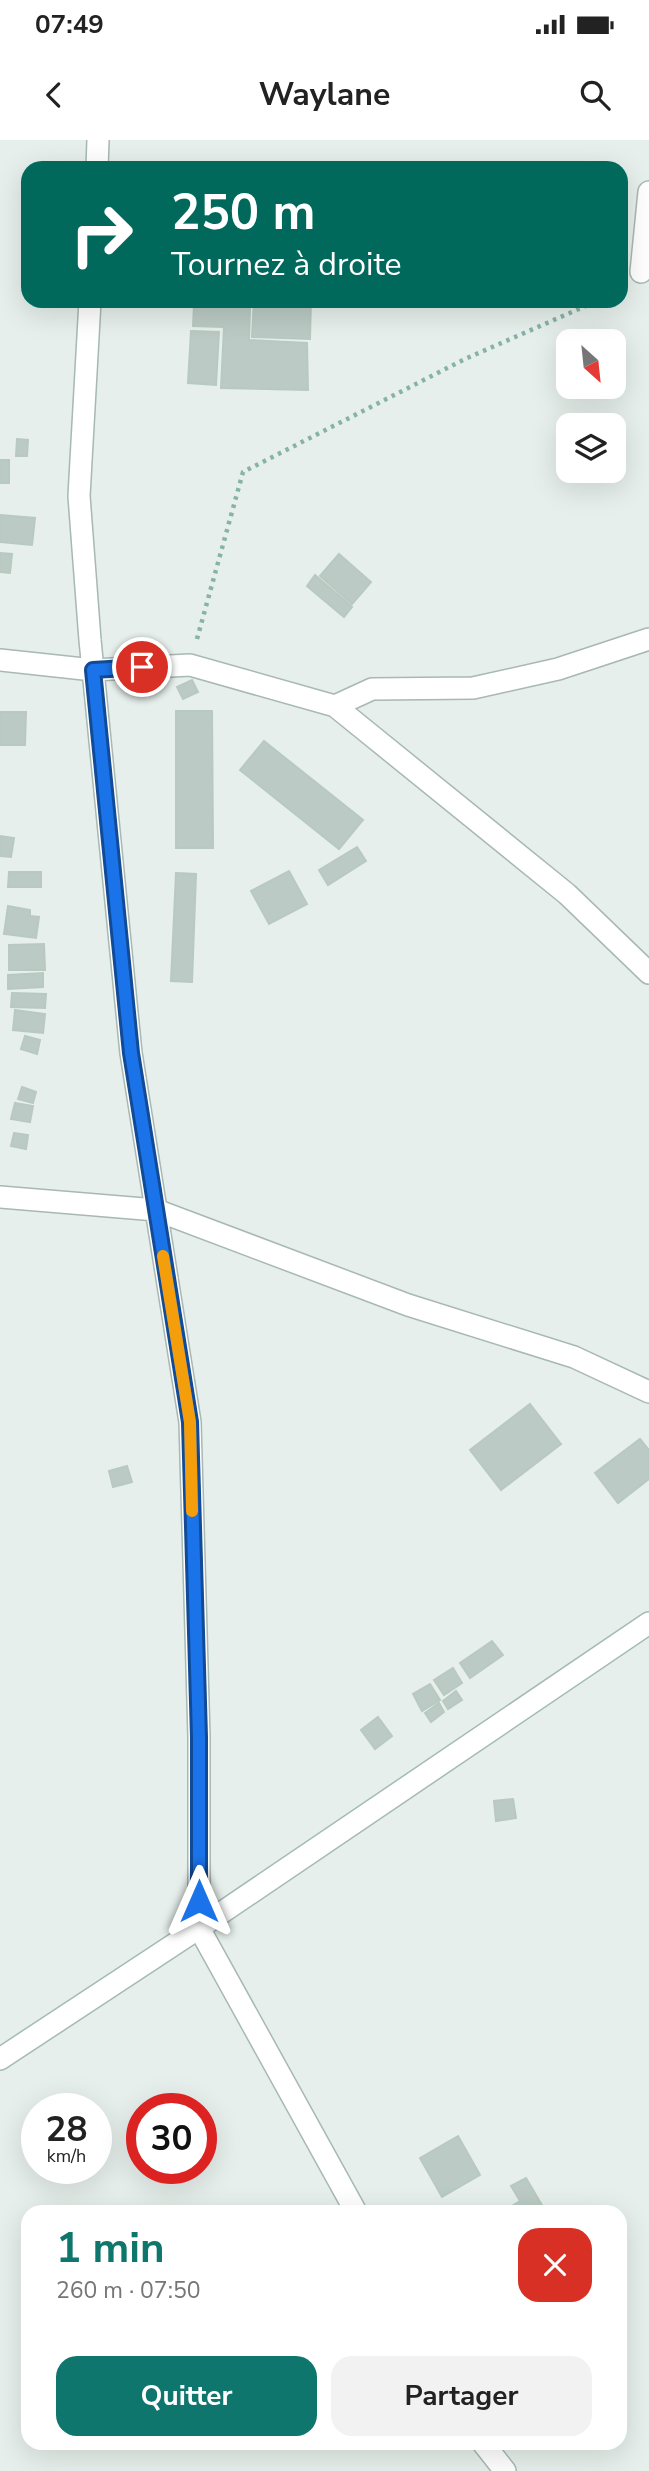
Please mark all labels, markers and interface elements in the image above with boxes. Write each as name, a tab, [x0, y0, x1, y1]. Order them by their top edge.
text: 07:49	[35, 7, 104, 42]
text: Waylane	[259, 73, 390, 116]
icon: back	[35, 76, 73, 114]
icon: search	[576, 76, 614, 114]
text: 250 m	[171, 179, 315, 246]
icon: right	[56, 189, 147, 280]
text: Tournez à droite	[171, 243, 402, 286]
north arrow	[556, 329, 626, 399]
map controls	[556, 329, 626, 483]
button: layers	[556, 413, 626, 483]
pin	[112, 637, 172, 697]
icon: arrive	[123, 648, 161, 686]
position arrow	[162, 1864, 236, 1938]
speed limit sign: 30	[126, 2093, 217, 2184]
text: 28	[45, 2106, 88, 2153]
text: km/h	[47, 2144, 86, 2168]
text: 1 min	[56, 2220, 165, 2277]
button: close	[518, 2228, 592, 2302]
text: 260 m · 07:50	[56, 2275, 201, 2306]
button: Quitter	[56, 2356, 317, 2436]
button: Partager	[331, 2356, 592, 2436]

